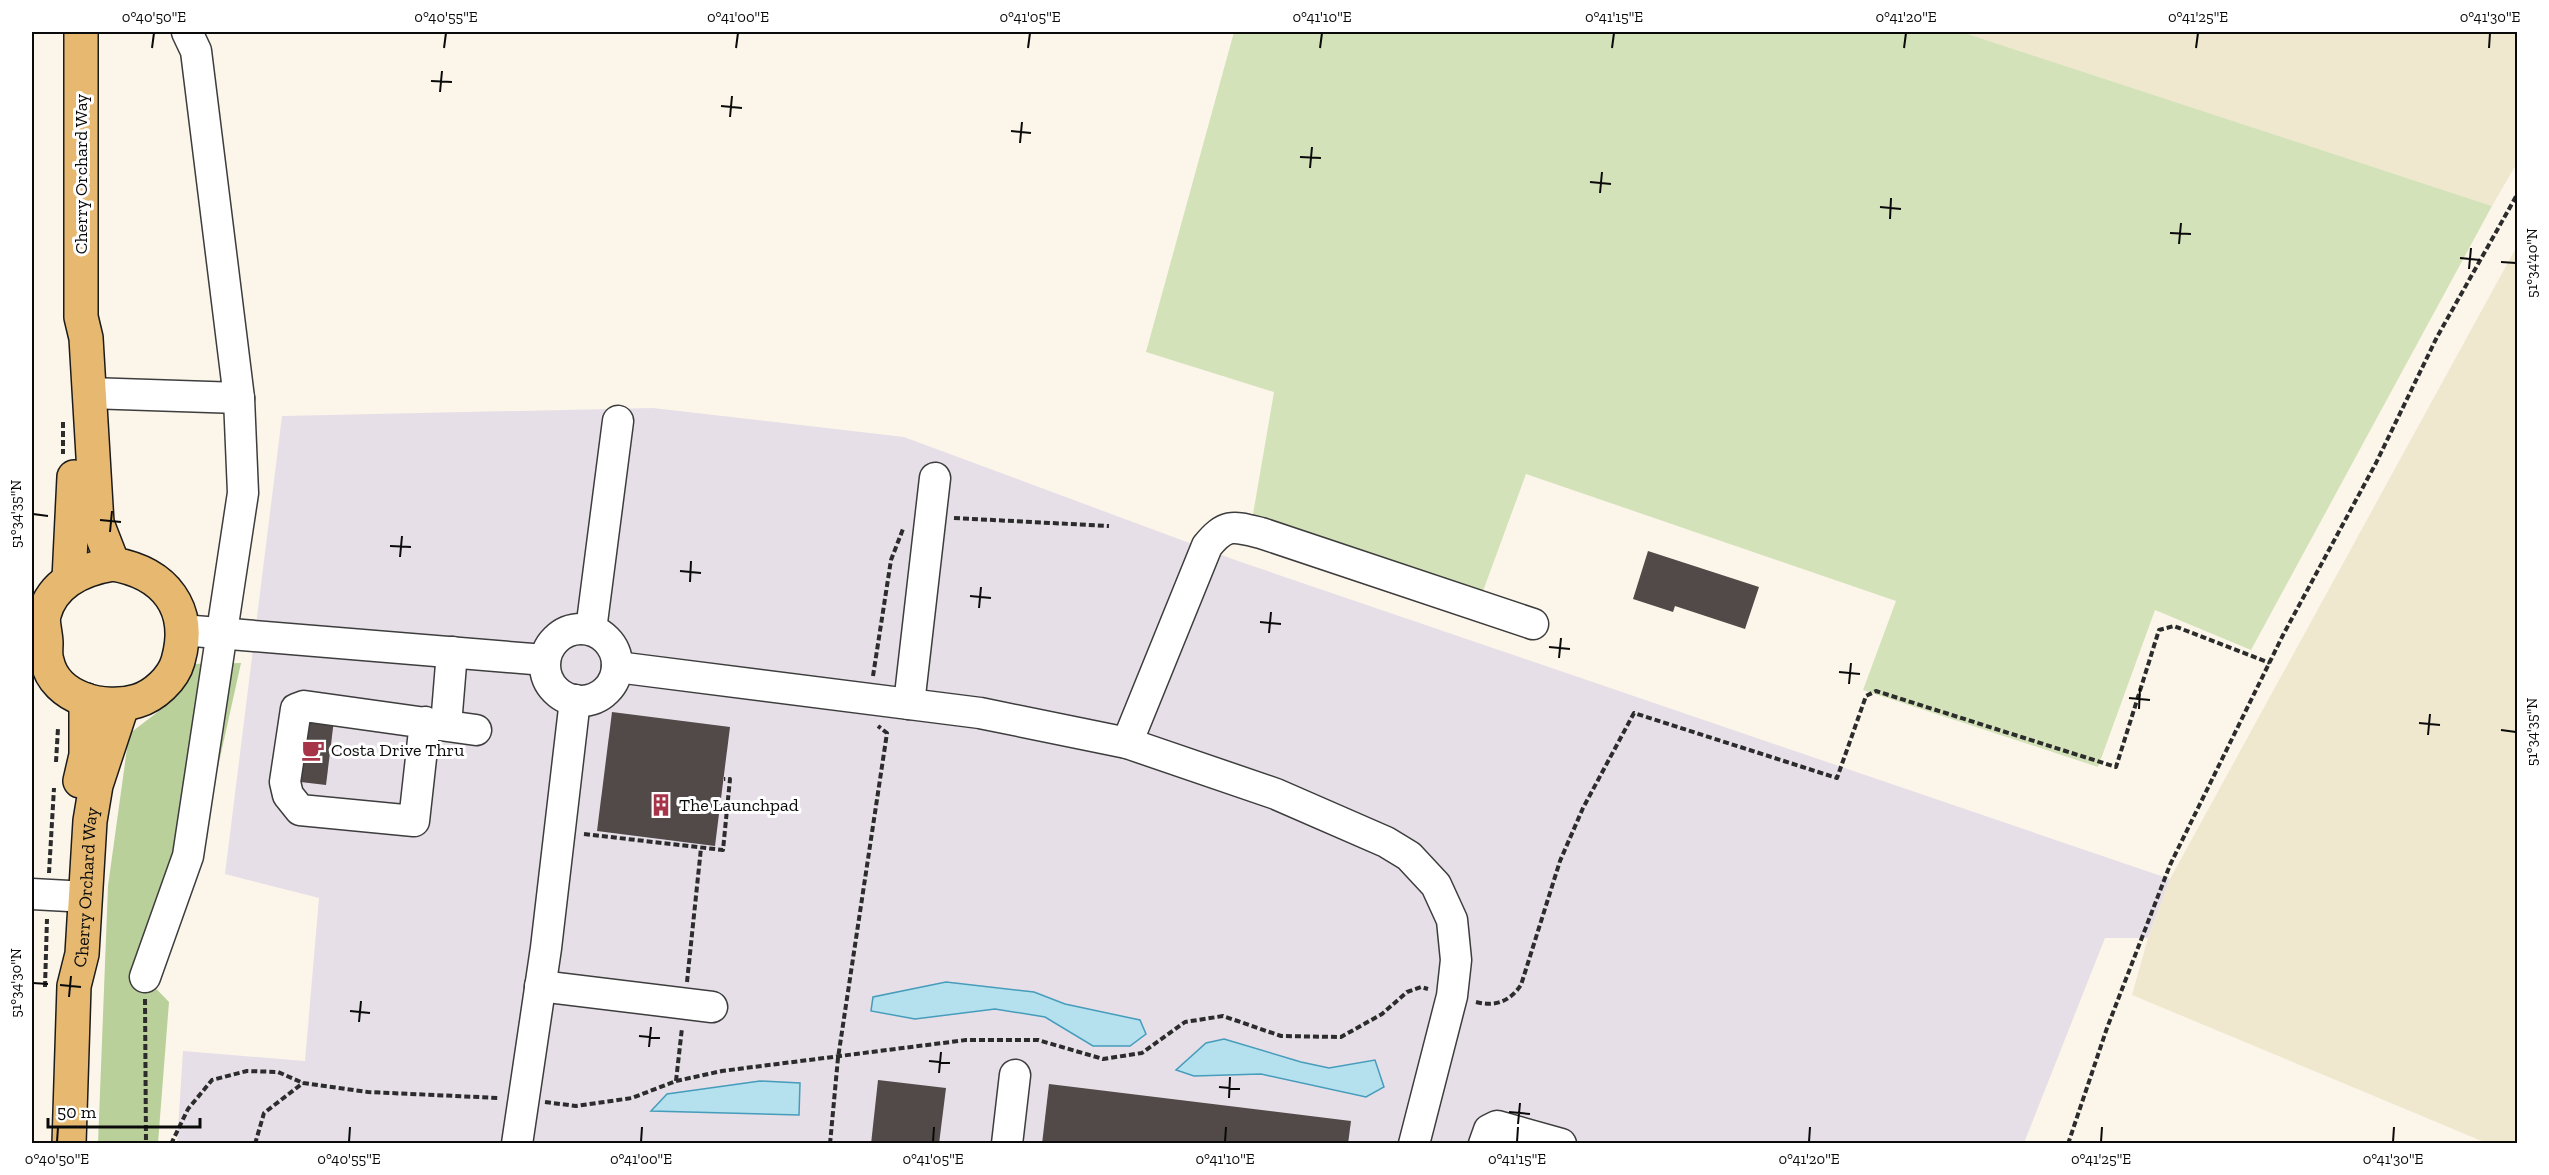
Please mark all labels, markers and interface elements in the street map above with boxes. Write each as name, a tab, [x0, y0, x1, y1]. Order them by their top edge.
text: 0°40'50"E	[122, 8, 186, 26]
text: 0°40'55"E	[414, 8, 478, 26]
text: 0°41'00"E	[707, 8, 769, 26]
text: 0°41'05"E	[999, 8, 1061, 26]
text: 0°41'10"E	[1292, 8, 1352, 26]
text: 0°41'15"E	[1585, 8, 1643, 26]
text: 0°41'20"E	[1875, 8, 1937, 26]
text: 0°41'25"E	[2168, 8, 2228, 26]
text: 0°41'30"E	[2460, 8, 2521, 26]
street label: Cherry Orchard Way	[70, 93, 92, 254]
text: 51°34'40"N	[2523, 228, 2541, 298]
text: 51°34'35"N	[7, 480, 25, 548]
text: 51°34'35"N	[2523, 698, 2541, 766]
cafe icon: Costa Drive Thru	[300, 737, 326, 763]
place label: Costa Drive Thru	[331, 739, 464, 761]
building icon: The Launchpad	[648, 792, 674, 818]
place label: The Launchpad	[679, 794, 799, 816]
street label: Cherry Orchard Way	[68, 805, 103, 970]
text: 51°34'30"N	[7, 948, 25, 1018]
scale bar	[48, 1091, 200, 1129]
text: 50 m	[57, 1101, 97, 1123]
text: 0°40'50"E	[25, 1150, 89, 1168]
text: 0°40'55"E	[317, 1150, 381, 1168]
text: 0°41'00"E	[610, 1150, 672, 1168]
text: 0°41'05"E	[902, 1150, 964, 1168]
text: 0°41'10"E	[1195, 1150, 1255, 1168]
text: 0°41'15"E	[1488, 1150, 1546, 1168]
text: 0°41'20"E	[1778, 1150, 1840, 1168]
text: 0°41'25"E	[2071, 1150, 2131, 1168]
text: 0°41'30"E	[2363, 1150, 2424, 1168]

